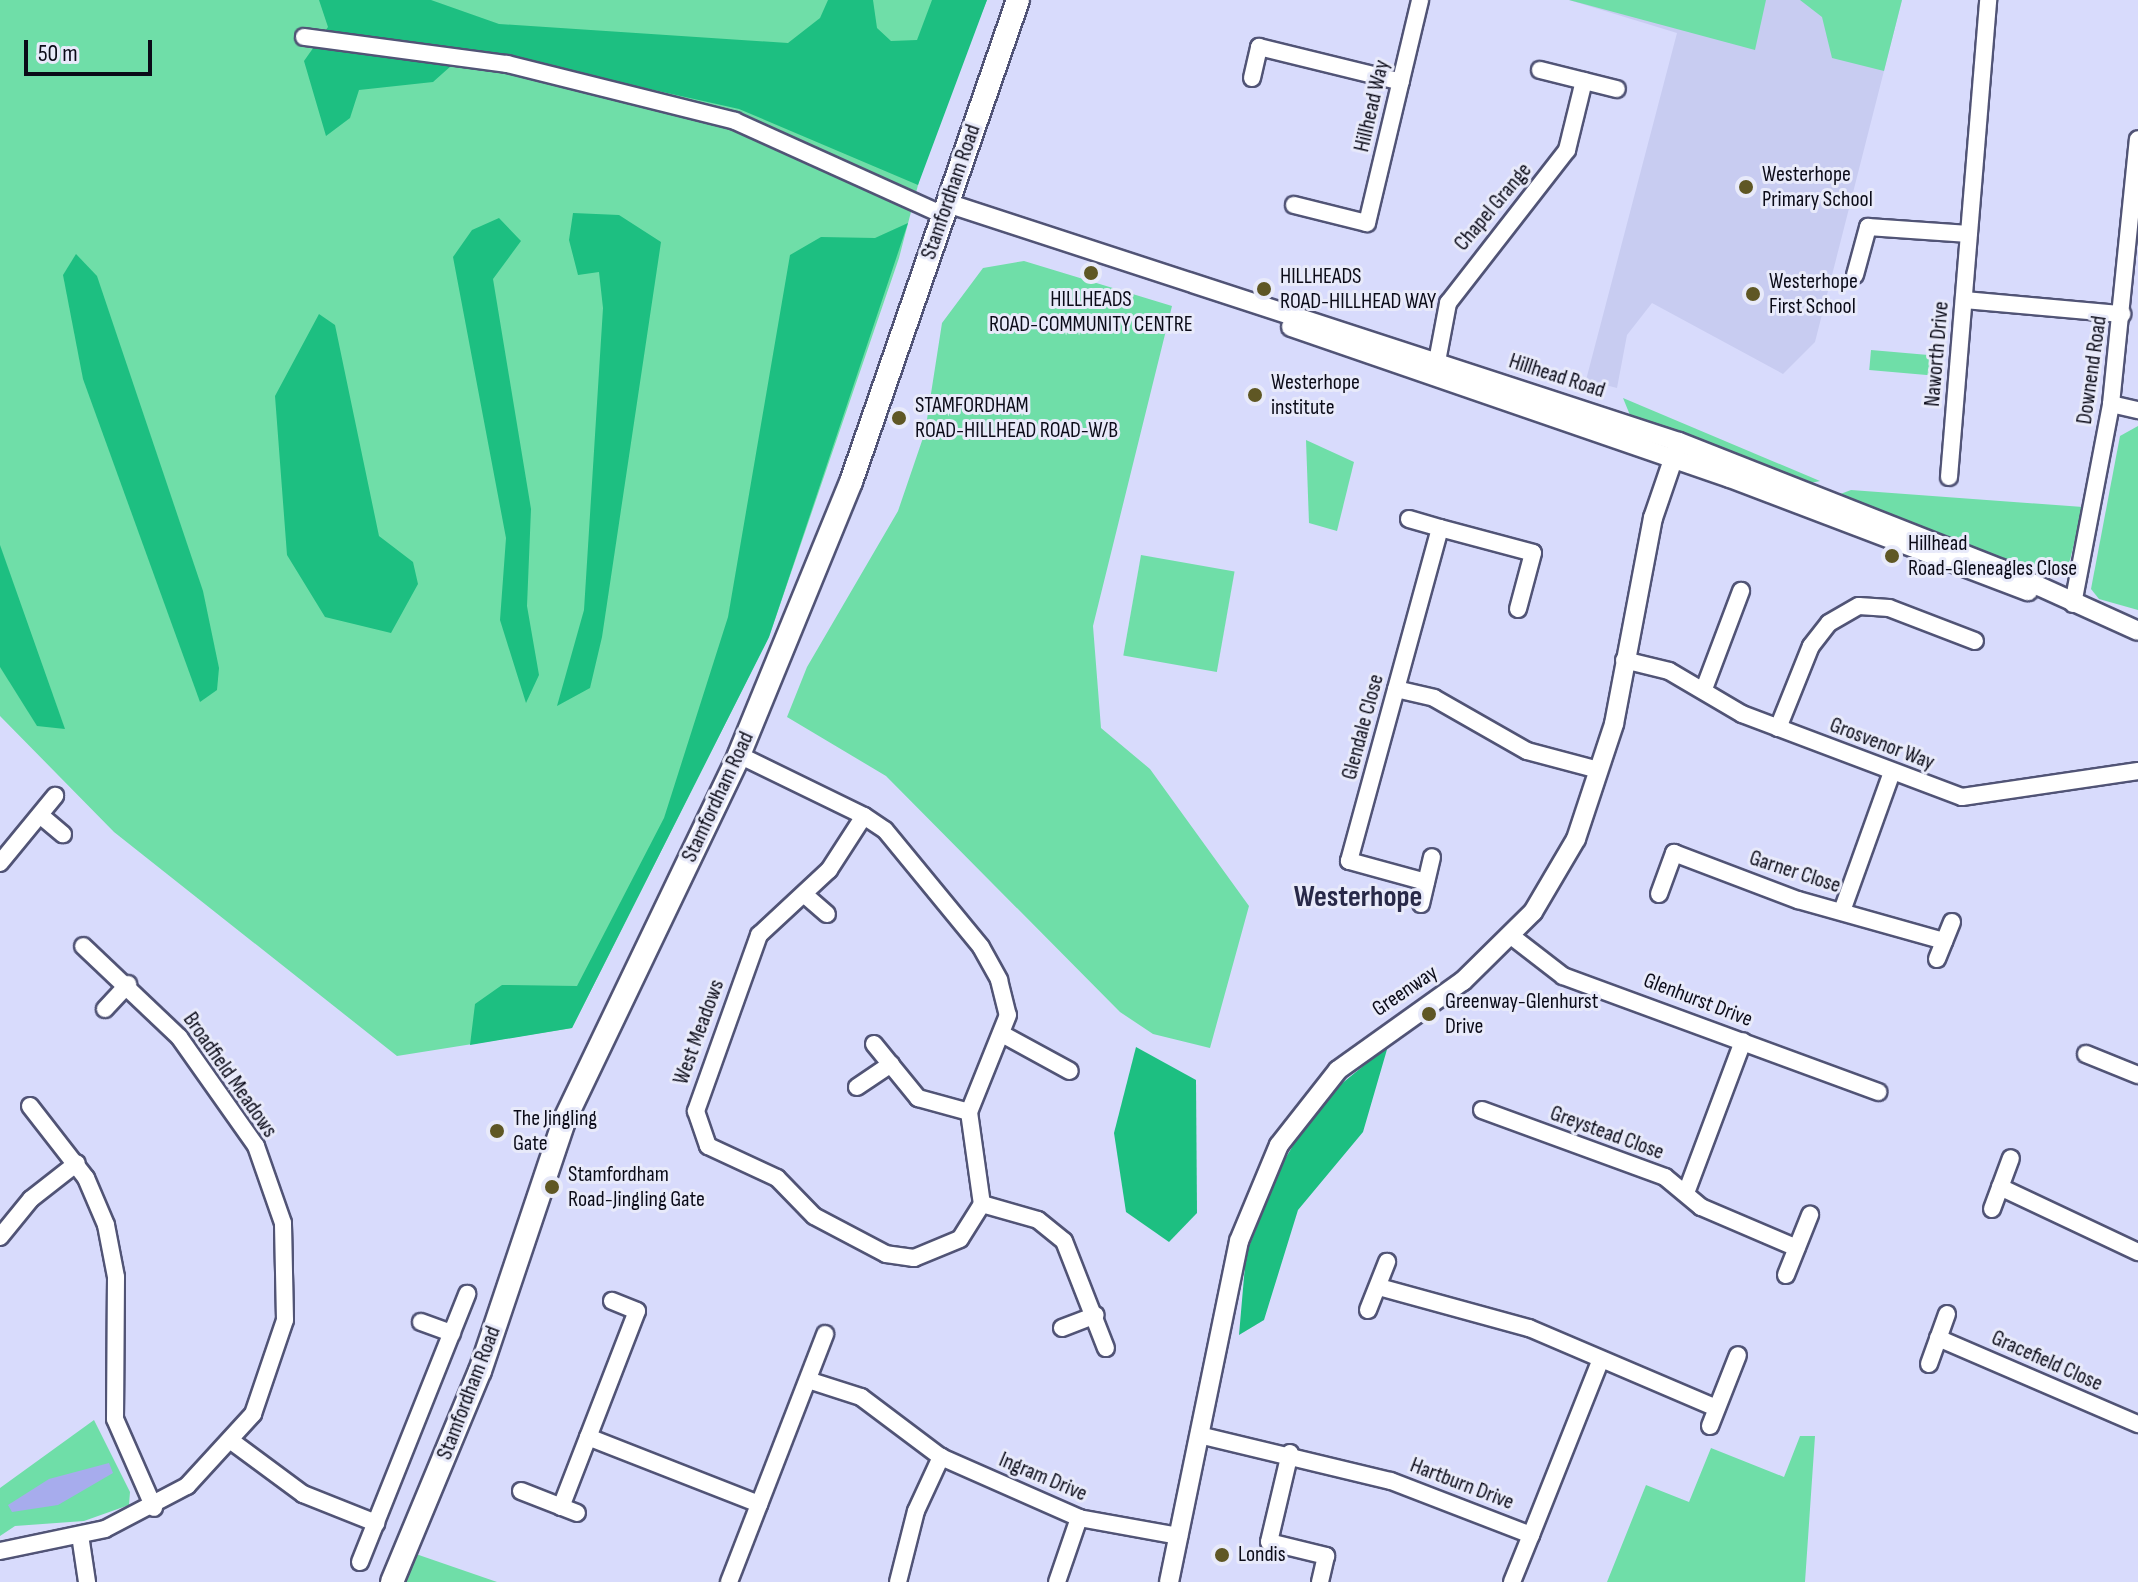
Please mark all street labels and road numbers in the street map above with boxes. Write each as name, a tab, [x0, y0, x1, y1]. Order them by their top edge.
street label: Hillhead Way	[1349, 58, 1395, 154]
street label: Stamfordham Road	[916, 121, 986, 263]
street label: Chapel Grange	[1449, 158, 1537, 256]
street label: Naworth Drive	[1919, 300, 1955, 408]
street label: Downend Road	[2071, 314, 2113, 426]
street label: Hillhead Road	[1506, 348, 1608, 404]
street label: Glendale Close	[1336, 671, 1390, 783]
street label: Grosvenor Way	[1826, 712, 1938, 776]
street label: Stamfordham Road	[676, 728, 760, 866]
street label: Garner Close	[1746, 845, 1844, 899]
street label: Greenway	[1367, 960, 1443, 1022]
street label: Glenhurst Drive	[1640, 967, 1756, 1033]
street label: West Meadows	[668, 976, 730, 1088]
street label: Broadfield Meadows	[177, 1007, 283, 1143]
street label: Greystead Close	[1546, 1100, 1668, 1166]
street label: Stamfordham Road	[431, 1322, 507, 1464]
street label: Gracefield Close	[1987, 1325, 2107, 1397]
street label: Ingram Drive	[995, 1447, 1091, 1507]
street label: Hartburn Drive	[1406, 1452, 1518, 1516]

